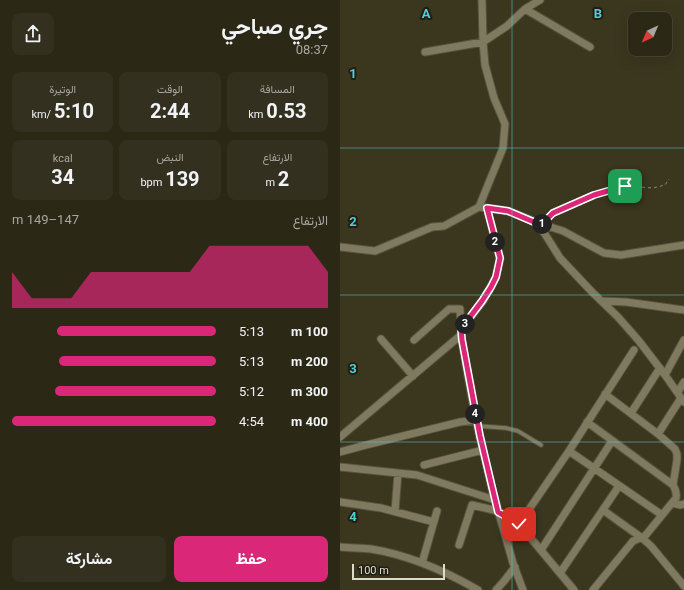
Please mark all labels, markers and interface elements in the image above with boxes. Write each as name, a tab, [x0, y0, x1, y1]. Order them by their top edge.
text: A	[422, 6, 431, 21]
text: B	[594, 6, 602, 21]
north arrow	[628, 12, 672, 56]
map controls	[628, 12, 672, 56]
button: share	[12, 13, 54, 55]
text: جري صباحي	[221, 14, 328, 39]
text: 08:37	[296, 42, 328, 57]
text: 1	[349, 66, 357, 81]
text: الوتيرة	[49, 83, 76, 96]
text: الوقت	[157, 83, 183, 96]
text: المسافة	[260, 83, 295, 96]
text: 5:10	[54, 99, 94, 123]
text: 2:44	[150, 99, 190, 123]
text: 0.53	[266, 99, 306, 123]
text: /km	[31, 108, 54, 121]
text: km	[248, 108, 266, 121]
text: النبض	[156, 151, 184, 164]
text: الارتفاع	[262, 151, 292, 164]
text: kcal	[53, 152, 73, 165]
text: 34	[51, 165, 74, 189]
text: 139	[165, 167, 200, 191]
text: 2	[278, 167, 289, 191]
pin	[608, 169, 642, 203]
icon: arrive	[614, 175, 636, 197]
text: bpm	[140, 176, 165, 189]
text: m	[265, 176, 278, 189]
text: 147–149 m	[12, 212, 79, 227]
text: الارتفاع	[293, 213, 328, 228]
text: 2	[349, 214, 357, 229]
pin: 1	[532, 214, 552, 234]
text: 1	[539, 217, 545, 230]
pin: 2	[485, 232, 505, 252]
text: 2	[492, 235, 498, 248]
pin: 3	[455, 314, 475, 334]
text: 3	[462, 317, 468, 330]
text: 5:13	[239, 324, 264, 339]
text: 100 m	[291, 324, 328, 339]
text: 5:13	[239, 354, 264, 369]
text: 200 m	[291, 354, 328, 369]
text: 3	[349, 361, 357, 376]
text: 5:12	[239, 384, 264, 399]
text: 300 m	[291, 384, 328, 399]
pin: 4	[465, 404, 485, 424]
text: 4	[472, 407, 478, 420]
text: 4:54	[239, 414, 264, 429]
text: 400 m	[291, 414, 328, 429]
pin	[502, 507, 536, 541]
text: 4	[349, 509, 357, 524]
icon: check	[508, 513, 530, 535]
button: مشاركة	[12, 536, 166, 582]
button: حفظ	[174, 536, 328, 582]
scale bar	[352, 562, 445, 581]
text: 100 m	[358, 564, 389, 577]

